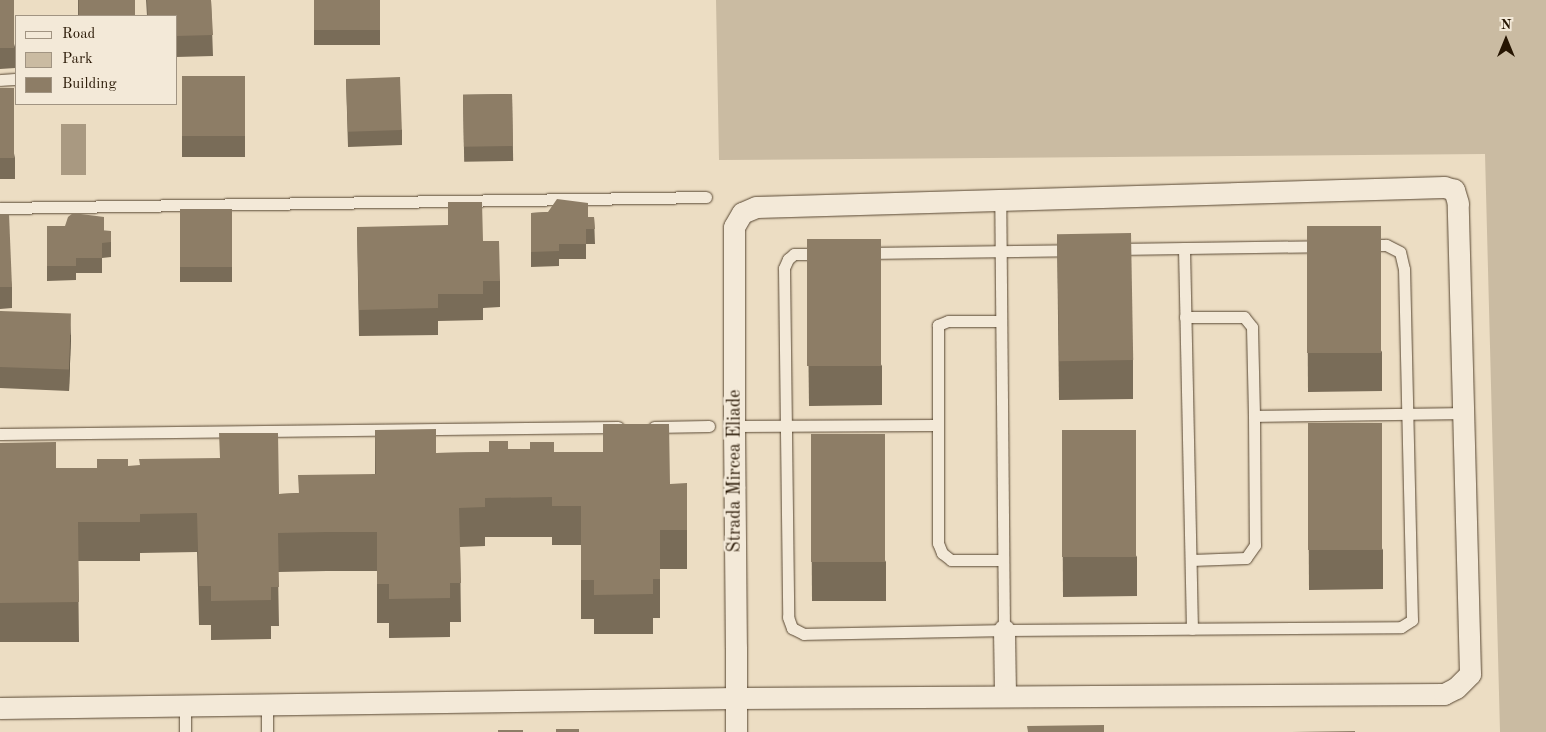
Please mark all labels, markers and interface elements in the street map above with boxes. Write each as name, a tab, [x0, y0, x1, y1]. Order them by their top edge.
legend	[15, 15, 178, 105]
north arrow	[1481, 15, 1531, 65]
text: N	[1501, 18, 1511, 32]
text: Road	[62, 27, 95, 42]
text: Park	[62, 52, 93, 67]
text: Building	[62, 77, 117, 92]
street label: Strada Mircea Eliade	[724, 389, 746, 553]

